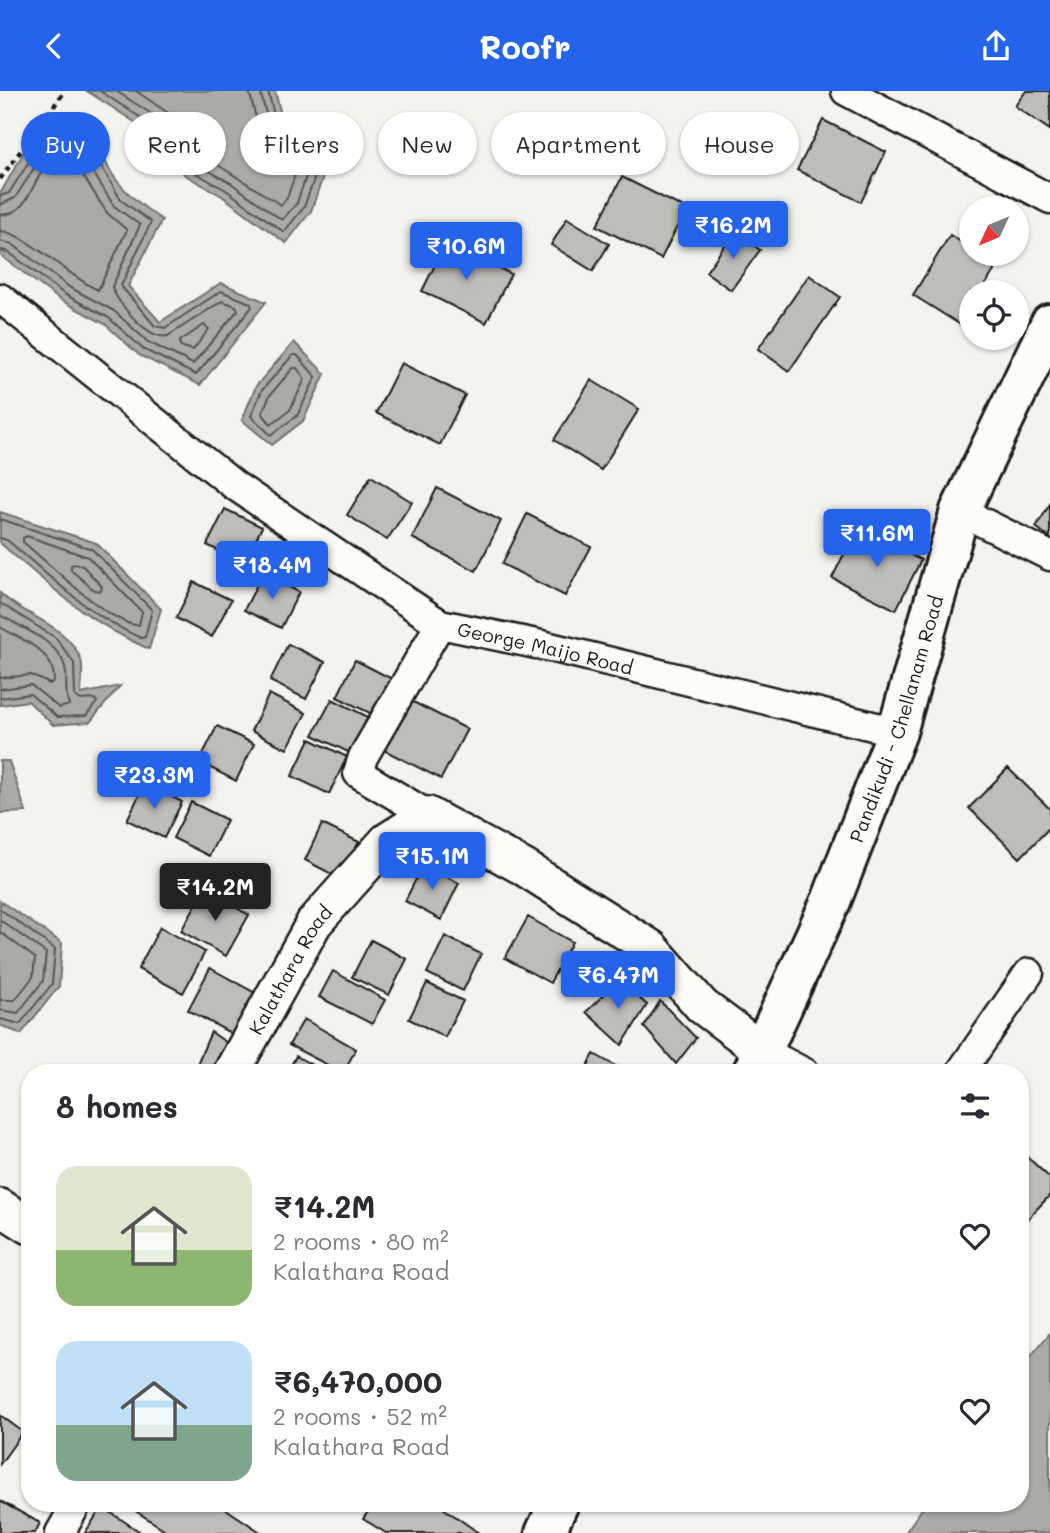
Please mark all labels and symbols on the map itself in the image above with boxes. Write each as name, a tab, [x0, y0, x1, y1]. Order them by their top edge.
north arrow	[959, 196, 1029, 266]
pin: ₹16.2M	[676, 201, 790, 261]
pin: ₹10.6M	[409, 223, 523, 282]
pin: ₹11.6M	[820, 510, 934, 569]
pin: ₹18.4M	[215, 541, 329, 601]
street label: Pandikudi - Chellanam Road	[843, 592, 948, 846]
street label: George Maijo Road	[455, 615, 636, 679]
pin: ₹23.3M	[97, 751, 211, 811]
pin: ₹15.1M	[375, 833, 489, 892]
pin: ₹14.2M	[158, 863, 272, 923]
street label: Kalathara Road	[242, 899, 337, 1039]
pin: ₹6.47M	[561, 951, 675, 1011]

